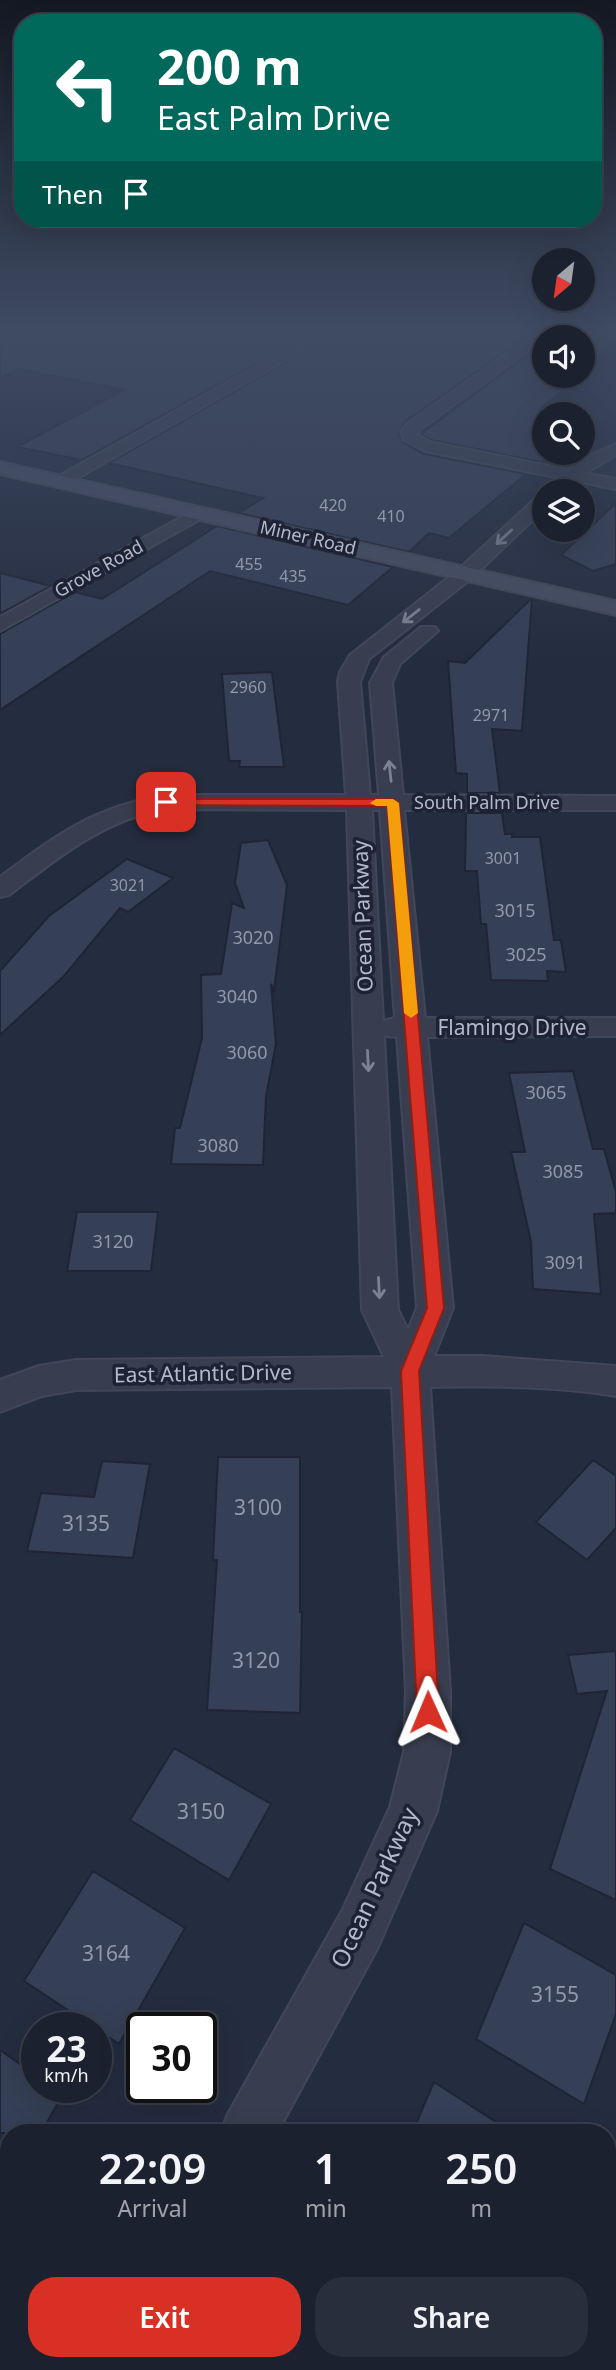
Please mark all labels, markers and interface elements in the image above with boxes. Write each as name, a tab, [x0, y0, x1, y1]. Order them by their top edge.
text: 200 m	[157, 33, 302, 99]
icon: left	[42, 42, 133, 133]
text: East Palm Drive	[157, 96, 391, 139]
icon: arrive	[117, 175, 155, 213]
text: Then	[42, 176, 103, 212]
north arrow	[532, 248, 595, 312]
map controls	[532, 248, 595, 542]
button: sound	[532, 325, 595, 388]
button: search	[532, 402, 595, 465]
button: layers	[532, 479, 595, 542]
house number: 420	[319, 494, 347, 516]
house number: 410	[377, 505, 405, 527]
street label: Miner Road	[258, 514, 358, 560]
one-way arrow	[495, 529, 513, 545]
street label: Grove Road	[50, 534, 147, 602]
house number: 455	[235, 553, 263, 575]
house number: 435	[279, 565, 307, 587]
one-way arrow	[402, 608, 420, 623]
house number: 2960	[230, 676, 266, 698]
house number: 2971	[473, 704, 509, 726]
one-way arrow	[383, 760, 396, 783]
pin	[136, 772, 196, 832]
icon: arrive	[147, 783, 185, 821]
street label: South Palm Drive	[414, 790, 560, 814]
street label: Ocean Parkway	[345, 839, 379, 992]
house number: 3001	[485, 847, 521, 869]
house number: 3021	[110, 874, 146, 896]
house number: 3015	[494, 898, 536, 922]
house number: 3020	[232, 925, 274, 949]
house number: 3025	[505, 942, 547, 966]
house number: 3040	[216, 984, 258, 1008]
street label: Flamingo Drive	[437, 1013, 587, 1041]
house number: 3060	[226, 1040, 268, 1064]
one-way arrow	[362, 1049, 375, 1072]
house number: 3065	[525, 1080, 567, 1104]
house number: 3080	[197, 1133, 239, 1157]
house number: 3085	[542, 1159, 584, 1183]
house number: 3120	[92, 1229, 134, 1253]
house number: 3091	[544, 1250, 586, 1274]
one-way arrow	[372, 1276, 385, 1299]
street label: East Atlantic Drive	[114, 1357, 292, 1389]
house number: 3100	[234, 1493, 282, 1521]
house number: 3135	[62, 1509, 110, 1537]
house number: 3120	[232, 1646, 280, 1674]
position arrow	[391, 1675, 465, 1749]
house number: 3150	[177, 1797, 225, 1825]
street label: Ocean Parkway	[322, 1801, 426, 1973]
house number: 3164	[82, 1939, 130, 1967]
house number: 3155	[531, 1980, 579, 2008]
speed limit sign: 30	[126, 2012, 217, 2103]
text: 23	[46, 2025, 87, 2072]
text: km/h	[44, 2063, 89, 2087]
text: 22:09	[99, 2139, 206, 2196]
text: 1	[314, 2139, 338, 2196]
text: 250	[445, 2139, 517, 2196]
text: Arrival	[117, 2192, 188, 2224]
text: min	[305, 2192, 347, 2224]
text: m	[471, 2192, 492, 2224]
button: Exit	[28, 2277, 301, 2357]
button: Share	[315, 2277, 588, 2357]

